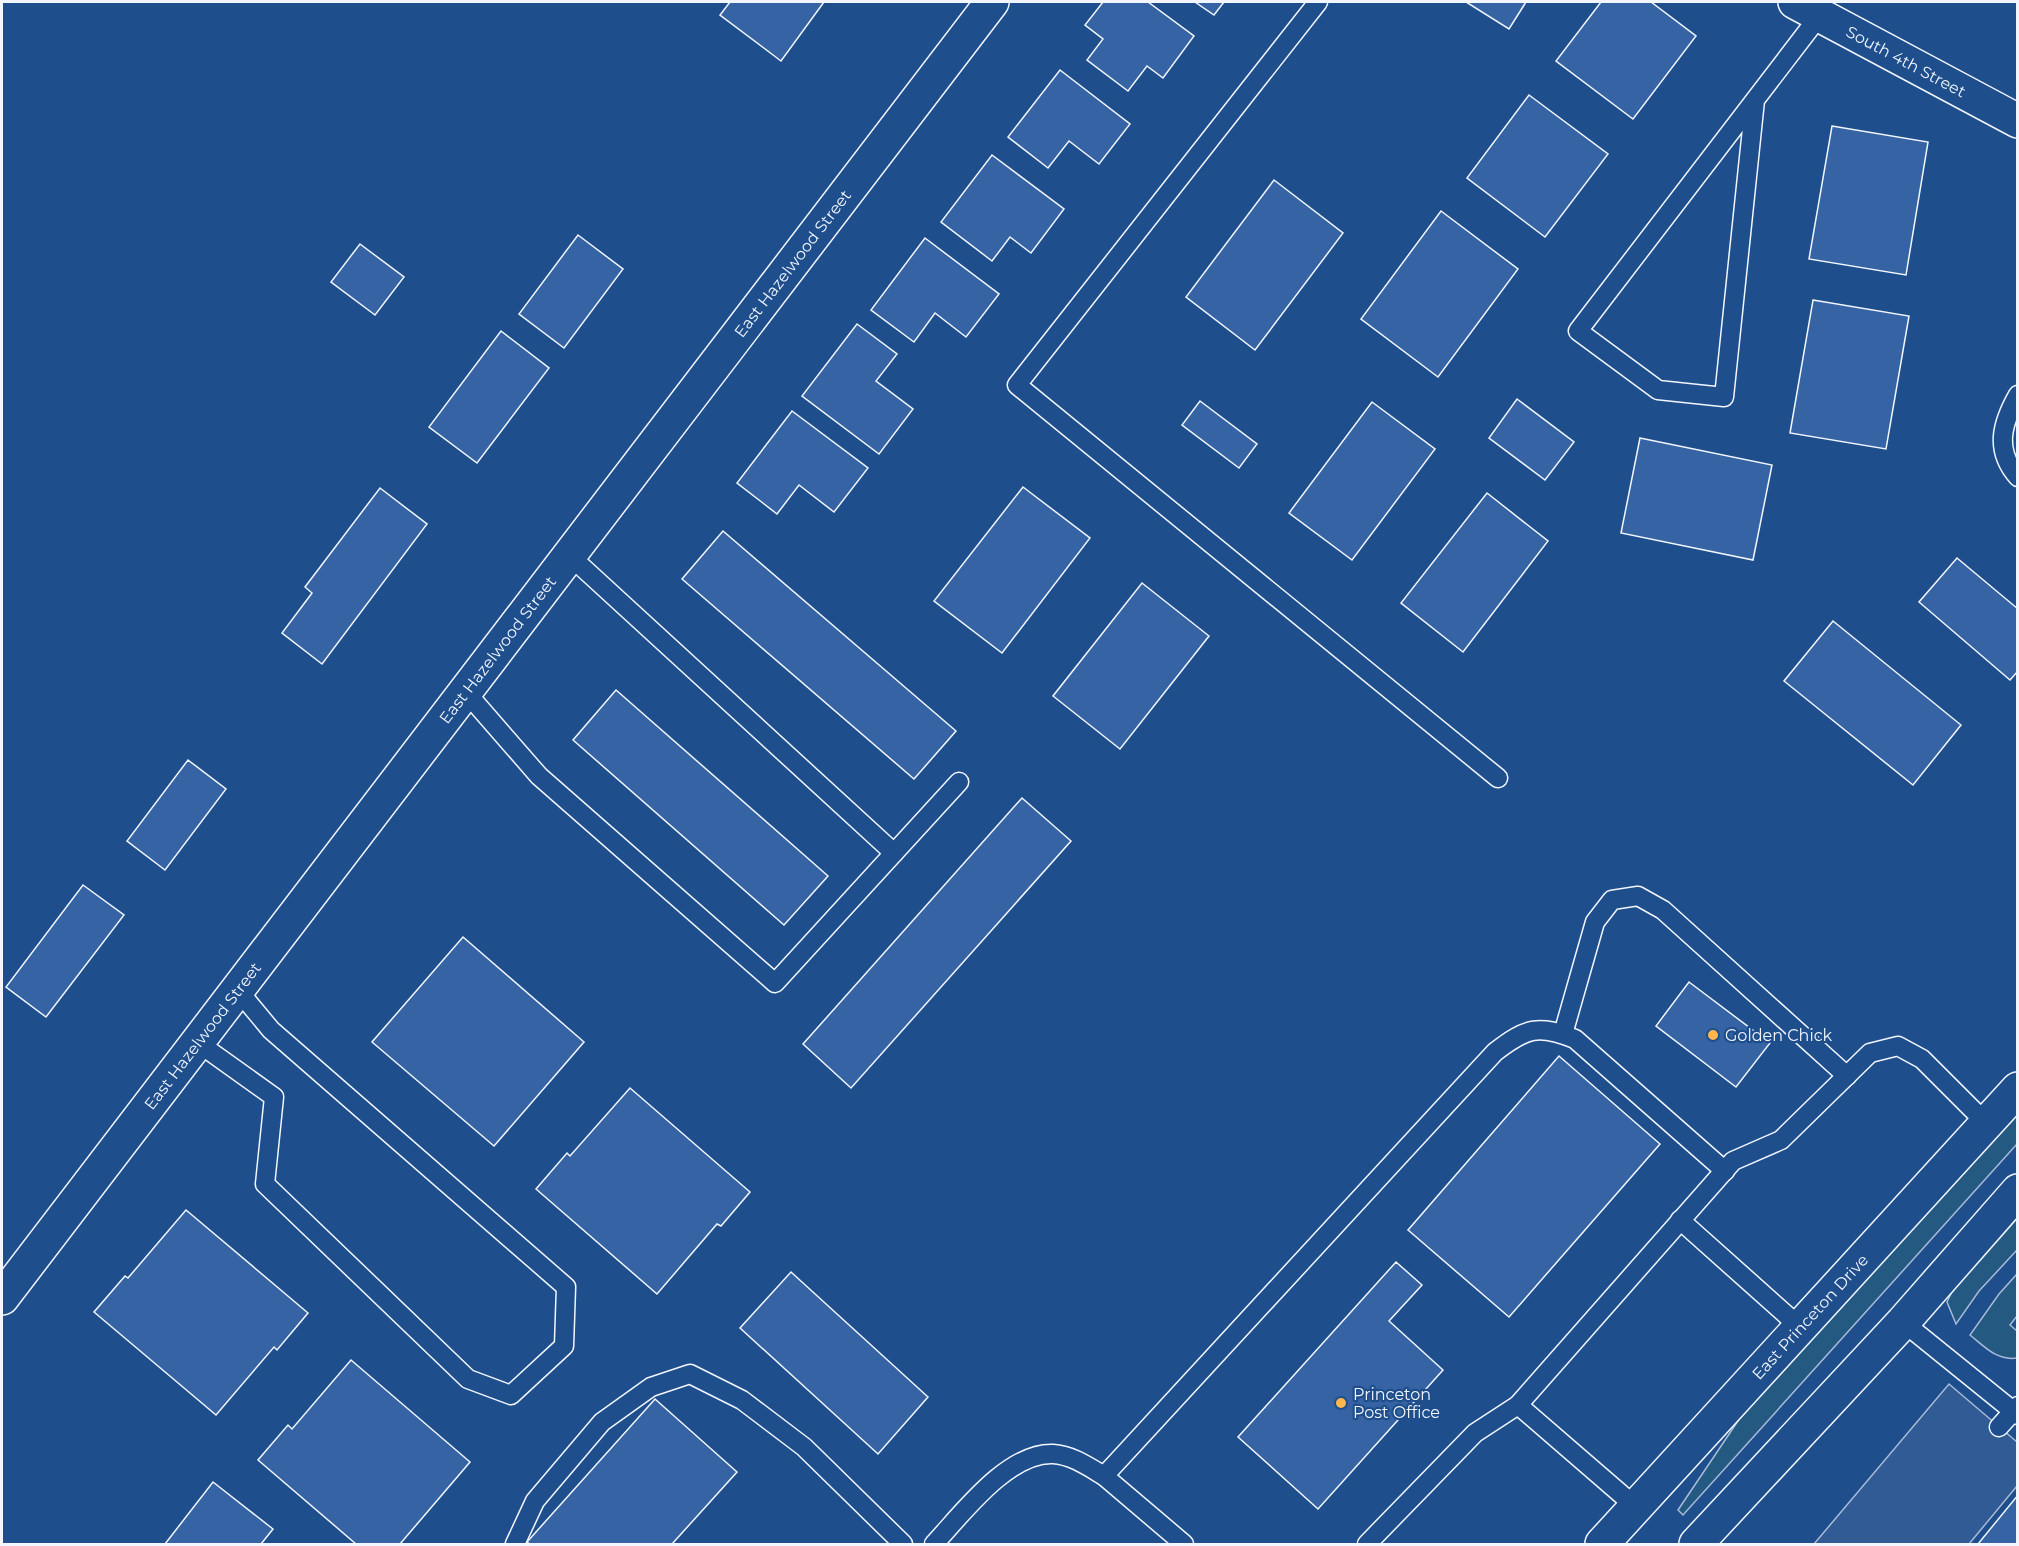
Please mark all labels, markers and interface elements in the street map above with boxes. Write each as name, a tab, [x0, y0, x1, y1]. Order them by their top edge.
street label: South 4th Street	[1843, 22, 1969, 102]
street label: East Hazelwood Street	[730, 186, 855, 341]
street label: East Hazelwood Street	[435, 572, 560, 727]
street label: East Hazelwood Street	[140, 958, 265, 1114]
place label: Golden Chick	[1725, 1026, 1833, 1045]
marker: Golden Chick	[1706, 1028, 1720, 1042]
street label: East Princeton Drive	[1748, 1250, 1872, 1384]
place label: Princeton Post Office	[1353, 1385, 1440, 1422]
marker: Princeton Post Office	[1334, 1396, 1348, 1410]

